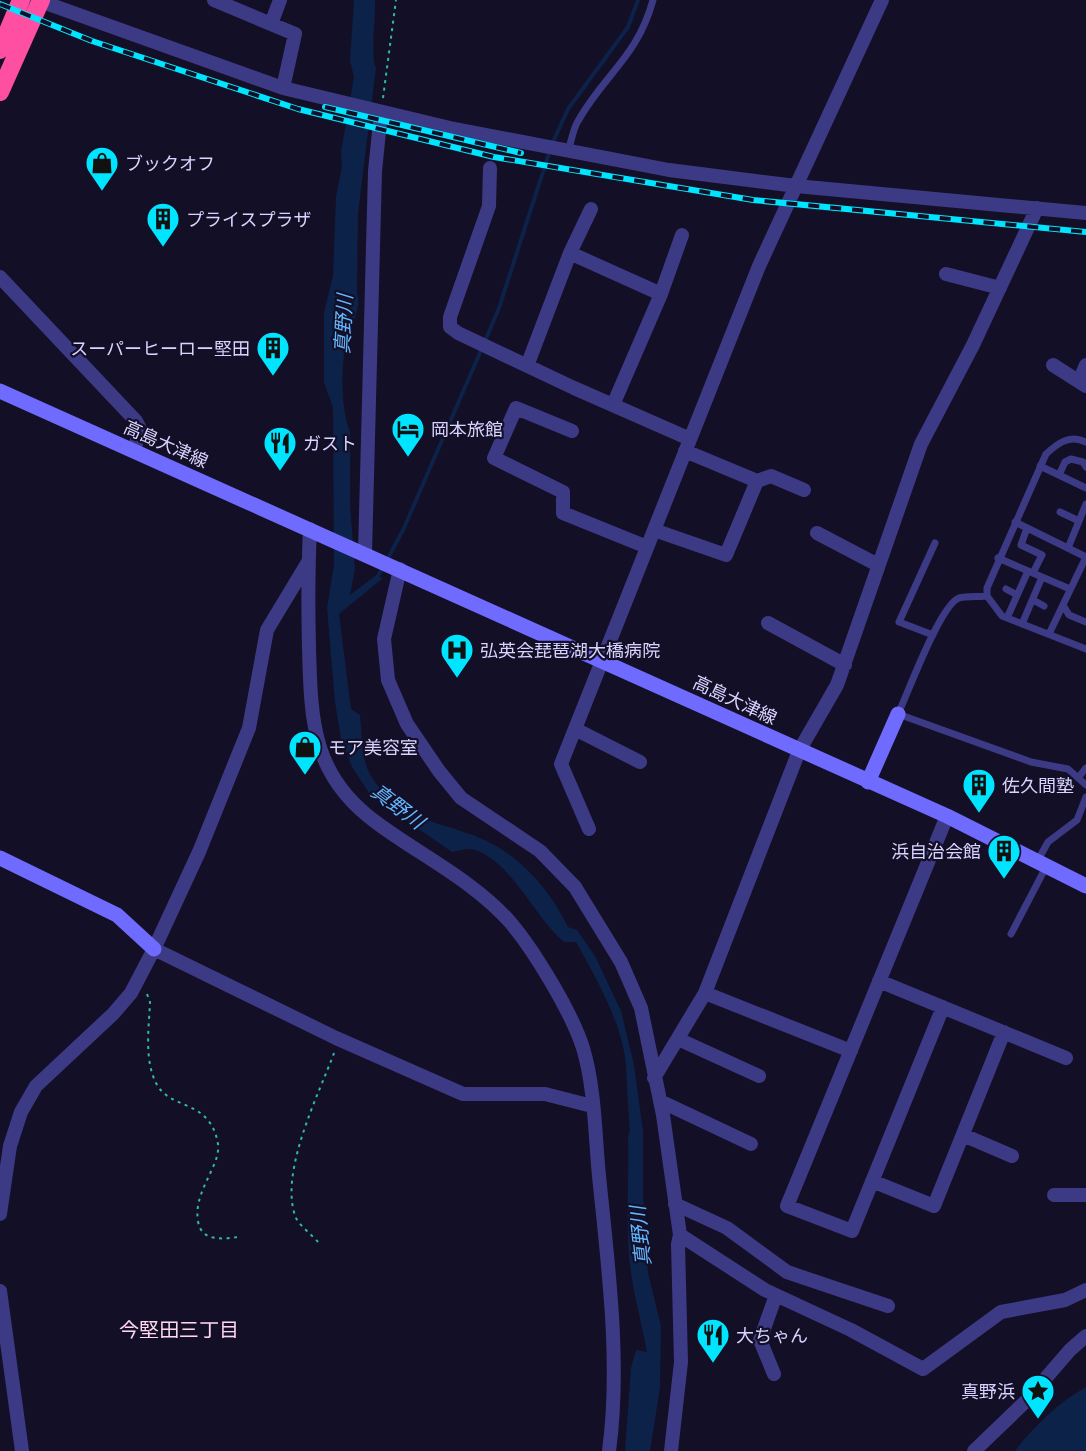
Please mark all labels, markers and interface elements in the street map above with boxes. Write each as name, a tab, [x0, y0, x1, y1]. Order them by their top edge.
shop icon: ブックオフ	[84, 145, 120, 192]
place label: ブックオフ	[125, 152, 215, 175]
building icon: プライスプラザ	[145, 201, 181, 248]
place label: プライスプラザ	[186, 208, 311, 231]
water label: 真野川	[329, 291, 357, 355]
building icon: スーパーヒーロー堅田	[255, 330, 291, 377]
place label: スーパーヒーロー堅田	[70, 337, 250, 360]
hotel icon: 岡本旅館	[390, 411, 426, 458]
street label: 高島大津線	[120, 415, 212, 473]
place label: 岡本旅館	[431, 418, 503, 441]
restaurant icon: ガスト	[262, 425, 298, 472]
place label: ガスト	[303, 432, 357, 455]
hospital icon: 弘英会琵琶湖大橋病院	[439, 632, 475, 679]
place label: 弘英会琵琶湖大橋病院	[480, 639, 660, 662]
street label: 高島大津線	[689, 671, 781, 729]
shop icon: モア美容室	[287, 729, 323, 776]
place label: モア美容室	[328, 736, 418, 759]
building icon: 佐久間塾	[961, 767, 997, 814]
place label: 佐久間塾	[1002, 774, 1074, 797]
water label: 真野川	[367, 778, 431, 835]
building icon: 浜自治会館	[986, 833, 1022, 880]
place label: 浜自治会館	[891, 840, 981, 863]
water label: 真野川	[624, 1203, 656, 1267]
district label: 今堅田三丁目	[119, 1317, 239, 1342]
restaurant icon: 大ちゃん	[695, 1317, 731, 1364]
place label: 大ちゃん	[736, 1324, 808, 1347]
place icon: 真野浜	[1020, 1373, 1056, 1420]
place label: 真野浜	[961, 1380, 1015, 1403]

